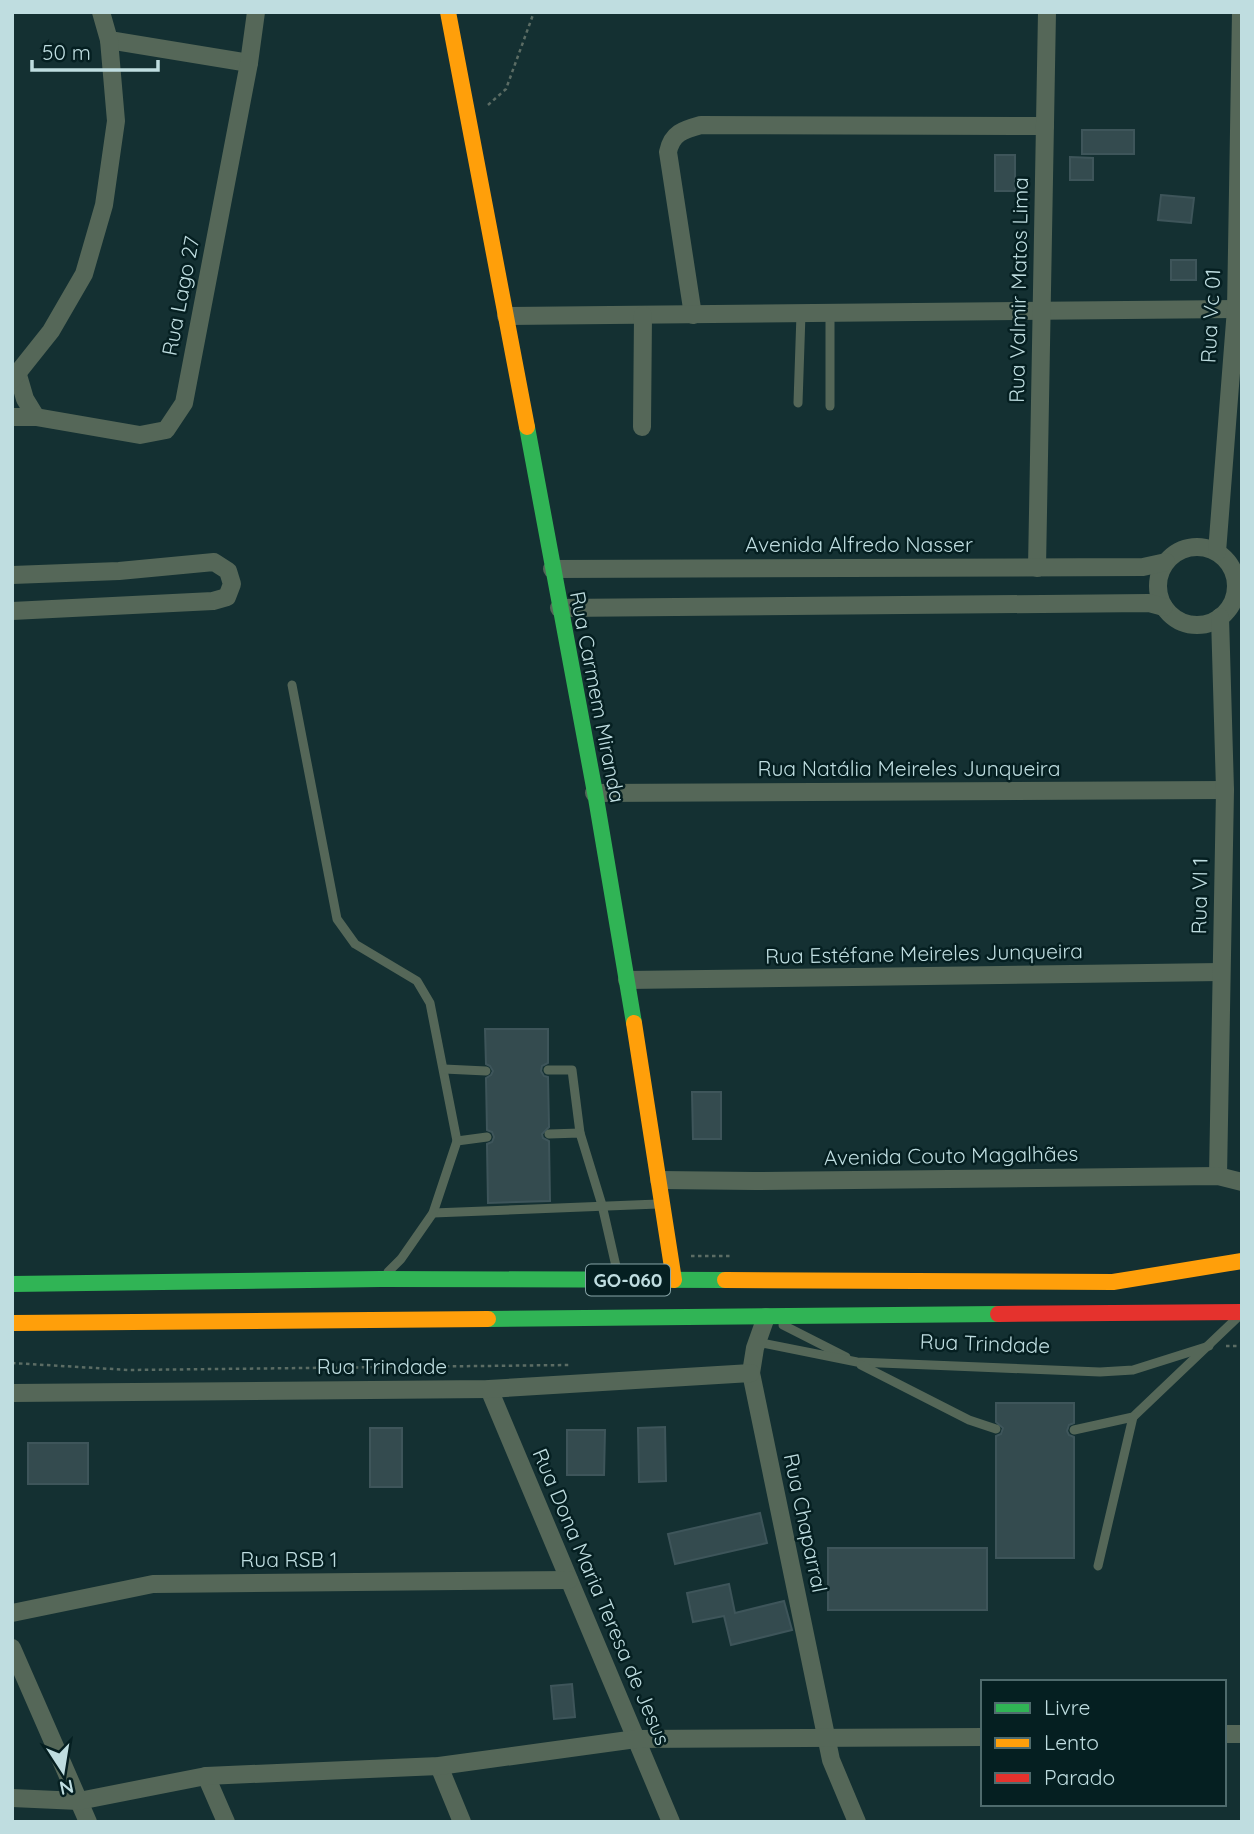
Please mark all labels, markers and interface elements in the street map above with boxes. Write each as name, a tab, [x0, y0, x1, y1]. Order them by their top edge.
scale bar	[32, 28, 158, 72]
text: 50 m	[42, 39, 91, 65]
street label: Rua Valmir Matos Lima	[1003, 177, 1033, 403]
street label: Rua Lago 27	[156, 234, 204, 358]
street label: Rua Vc 01	[1195, 268, 1225, 364]
street label: Avenida Alfredo Nasser	[745, 531, 973, 557]
street label: Rua Carmem Miranda	[565, 589, 631, 805]
street label: Rua Natália Meireles Junqueira	[758, 755, 1060, 781]
street label: Rua VI 1	[1185, 857, 1213, 935]
street label: Rua Estéfane Meireles Junqueira	[765, 937, 1083, 969]
street label: Avenida Couto Magalhães	[824, 1140, 1078, 1170]
road number: GO-060	[586, 1264, 670, 1296]
street label: Rua Trindade	[919, 1328, 1051, 1358]
street label: Rua Trindade	[317, 1353, 447, 1379]
street label: Rua Dona Maria Teresa de Jesus	[527, 1444, 676, 1749]
street label: Rua Chaparral	[779, 1451, 833, 1595]
street label: Rua RSB 1	[240, 1546, 338, 1572]
legend	[981, 1680, 1226, 1806]
text: Livre	[1044, 1694, 1090, 1720]
text: Lento	[1044, 1729, 1099, 1755]
north arrow	[28, 1736, 98, 1806]
text: Parado	[1044, 1764, 1115, 1790]
text: N	[57, 1774, 76, 1801]

